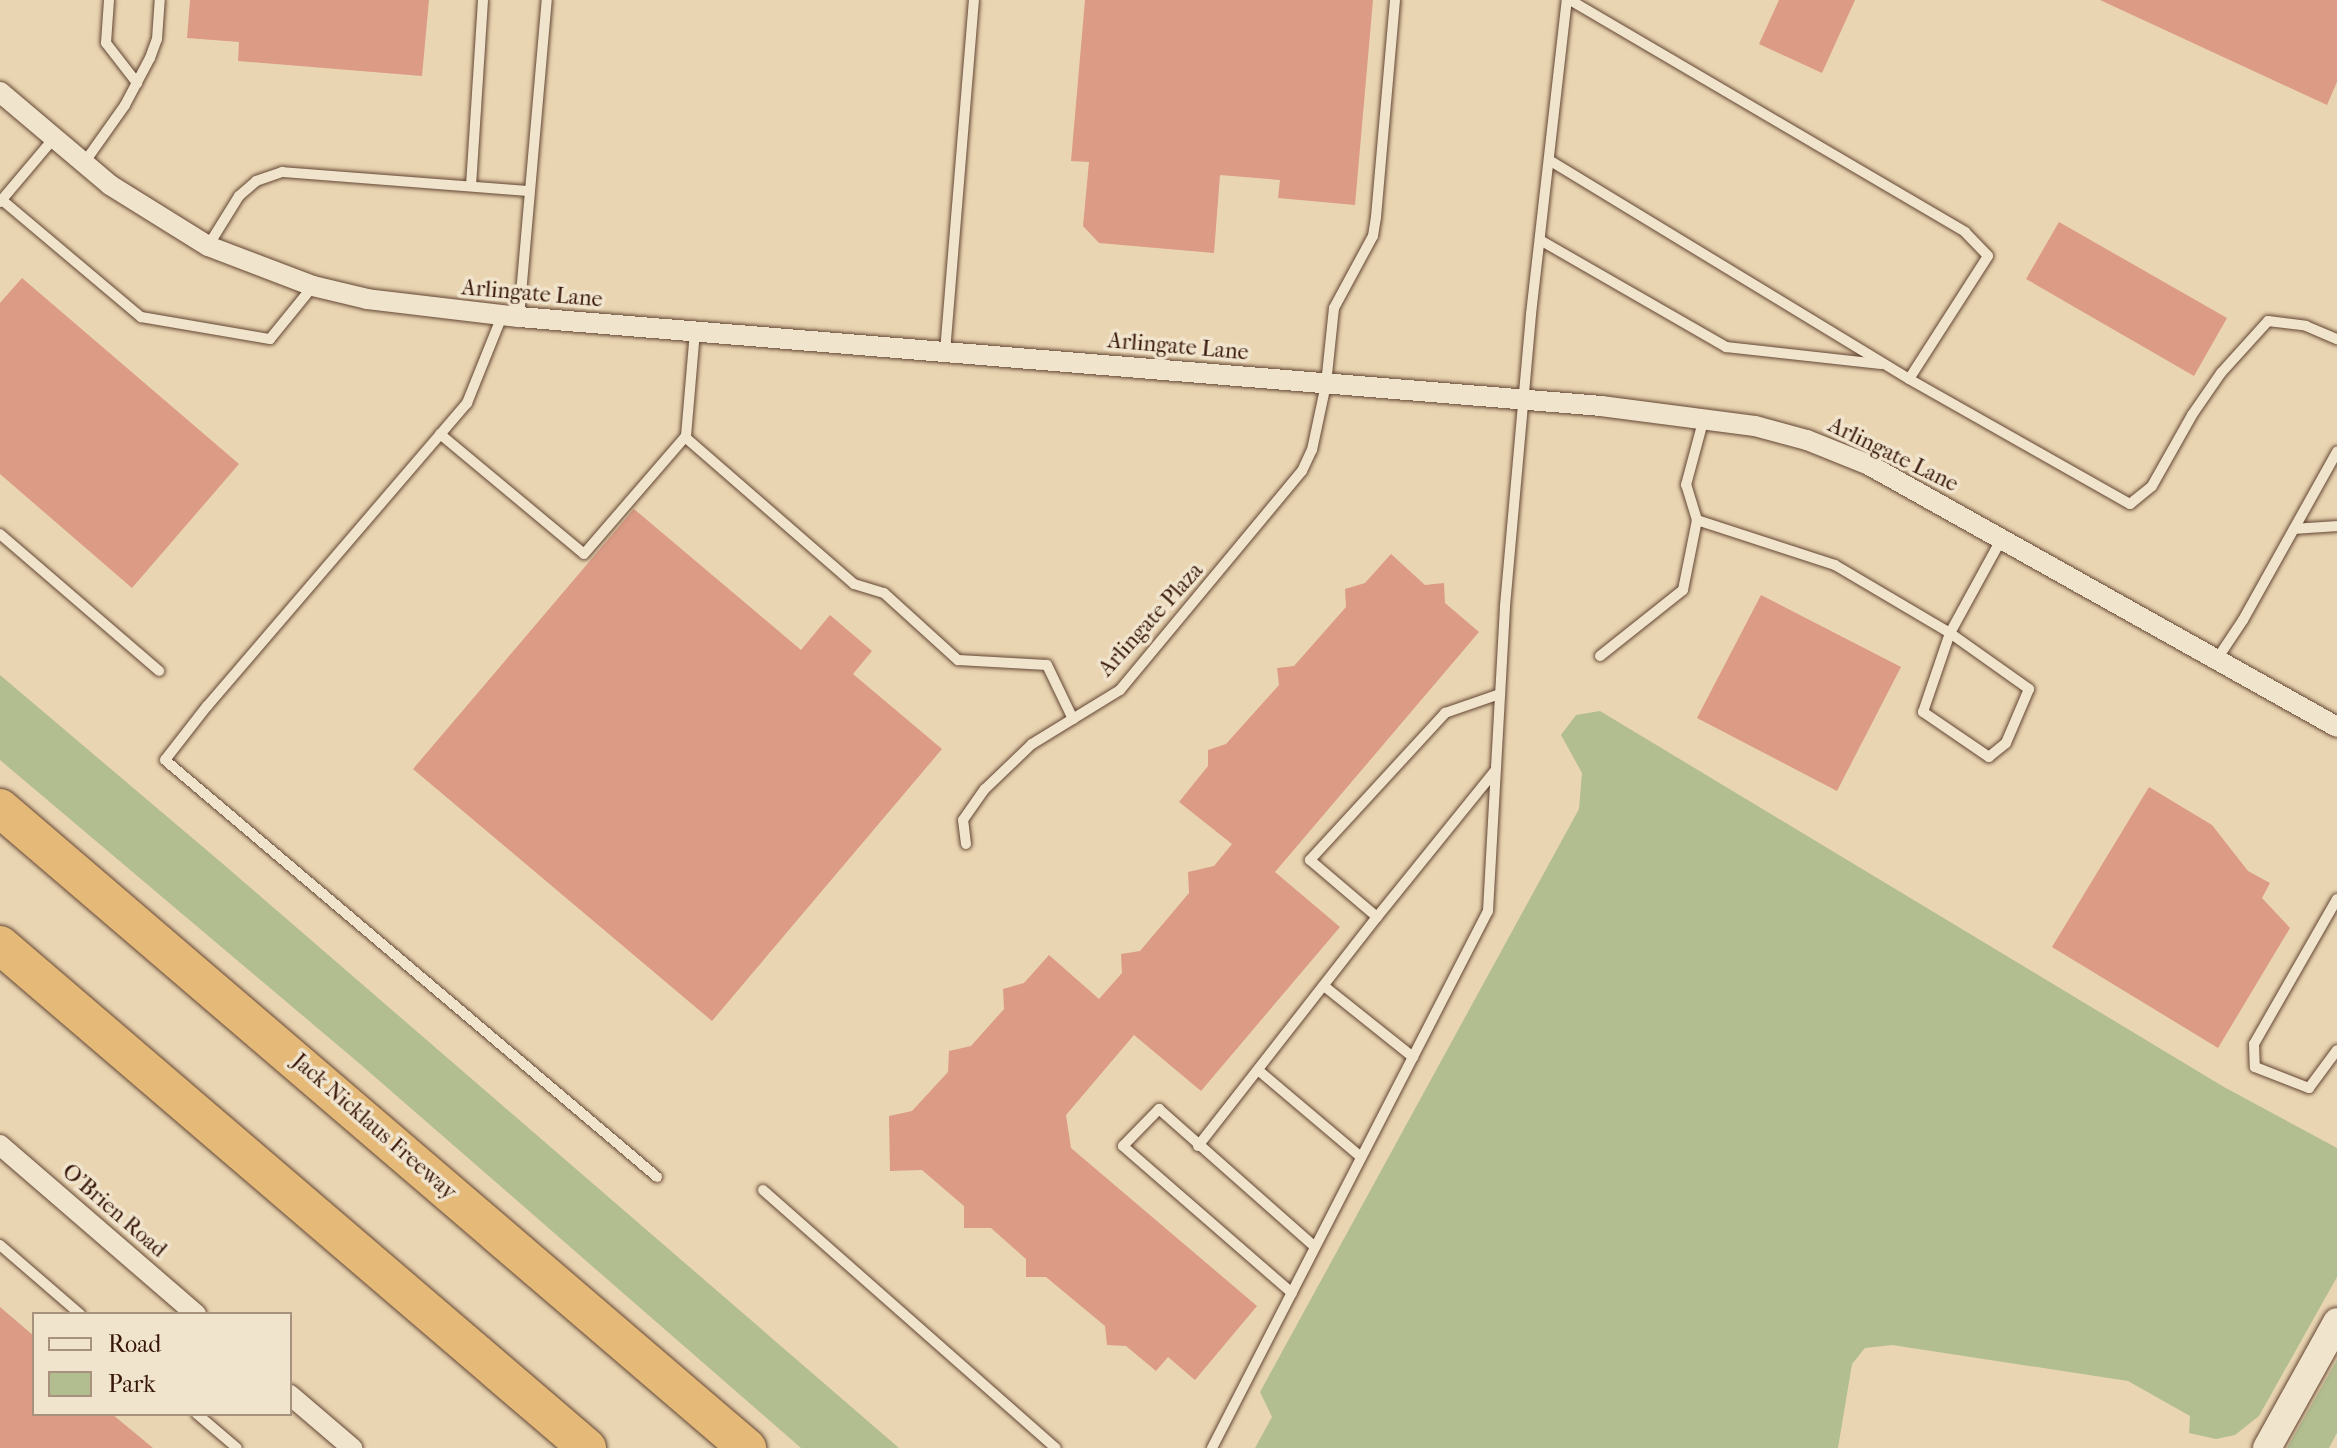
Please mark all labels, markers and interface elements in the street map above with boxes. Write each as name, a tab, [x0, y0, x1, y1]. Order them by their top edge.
street label: Arlingate Lane	[460, 275, 604, 313]
street label: Arlingate Lane	[1106, 328, 1250, 366]
street label: Arlingate Lane	[1824, 412, 1962, 498]
street label: Arlingate Plaza	[1093, 558, 1209, 682]
street label: Jack Nicklaus Freeway	[286, 1048, 462, 1206]
street label: O'Brien Road	[56, 1159, 172, 1263]
legend	[32, 1312, 292, 1416]
text: Road	[108, 1330, 161, 1358]
text: Park	[108, 1370, 156, 1398]

